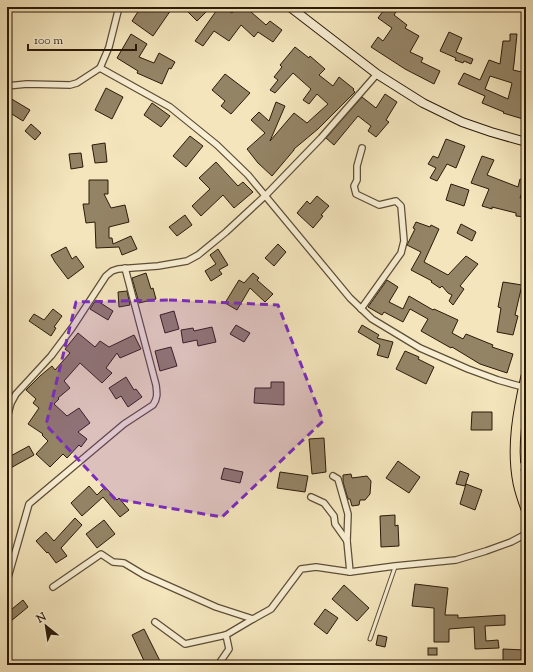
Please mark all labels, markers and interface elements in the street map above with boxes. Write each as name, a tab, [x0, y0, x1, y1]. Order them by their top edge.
scale bar	[28, 26, 136, 52]
text: 100 m	[34, 32, 63, 50]
north arrow	[26, 606, 66, 646]
text: N	[33, 609, 49, 628]

